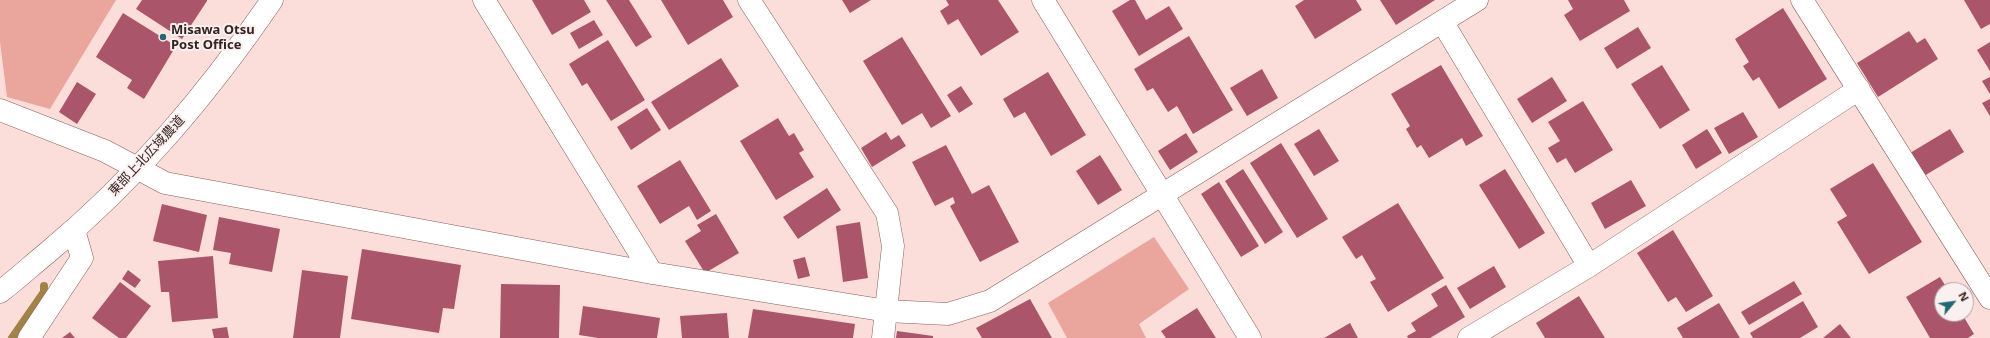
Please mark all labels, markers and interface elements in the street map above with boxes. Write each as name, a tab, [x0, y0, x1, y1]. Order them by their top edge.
place label: Misawa Otsu Post Office	[171, 22, 255, 53]
marker: Misawa Otsu Post Office	[158, 32, 168, 42]
street label: 東部上北広域農道	[106, 113, 188, 199]
north arrow	[1934, 282, 1974, 322]
text: N	[1955, 289, 1973, 304]

